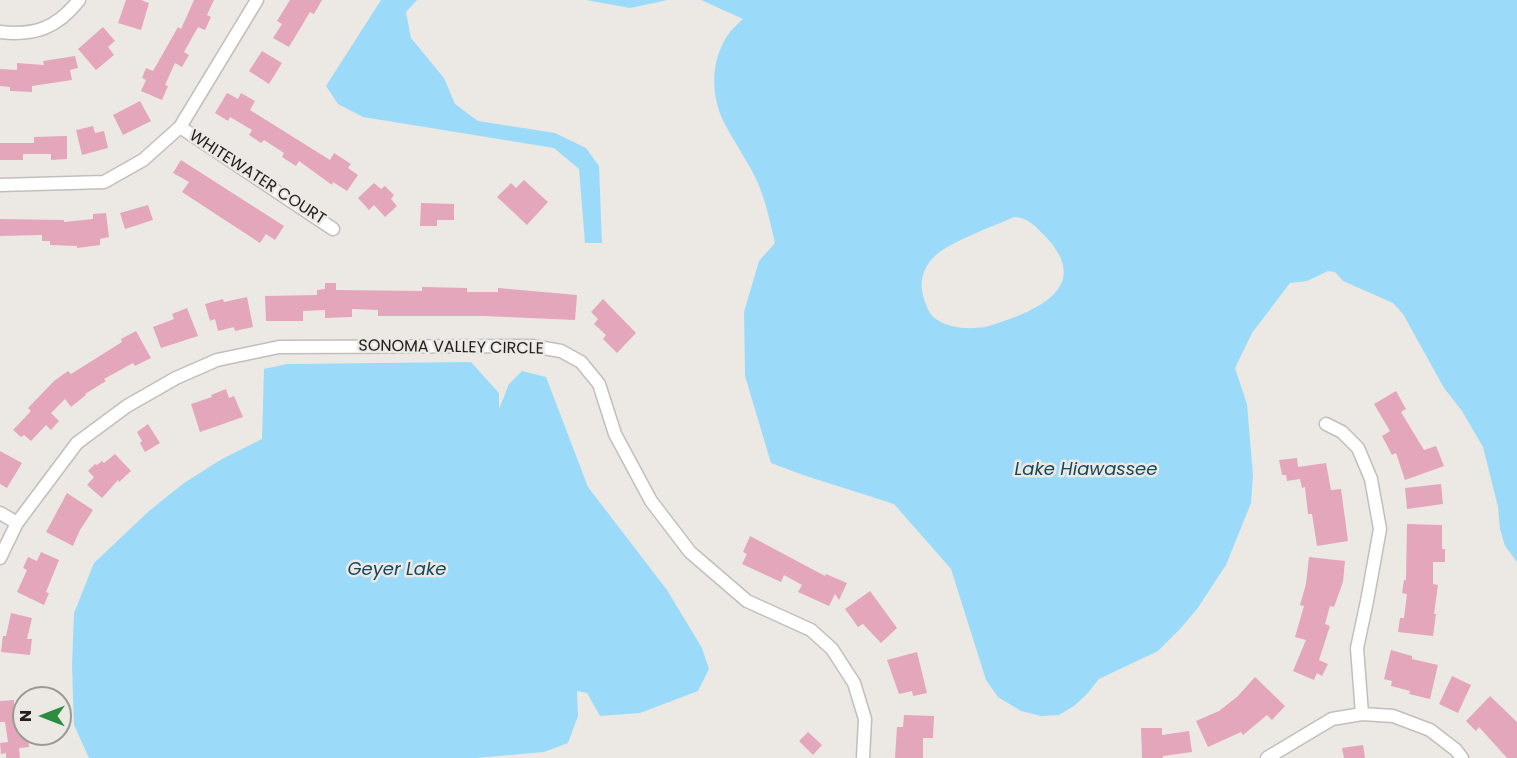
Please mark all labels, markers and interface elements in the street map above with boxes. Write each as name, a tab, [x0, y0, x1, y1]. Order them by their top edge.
street label: WHITEWATER COURT	[185, 127, 329, 229]
street label: SONOMA VALLEY CIRCLE	[358, 337, 544, 359]
water label: Lake Hiawassee	[1015, 459, 1157, 481]
water label: Geyer Lake	[348, 559, 446, 581]
north arrow	[12, 686, 72, 746]
text: N	[14, 710, 37, 722]

